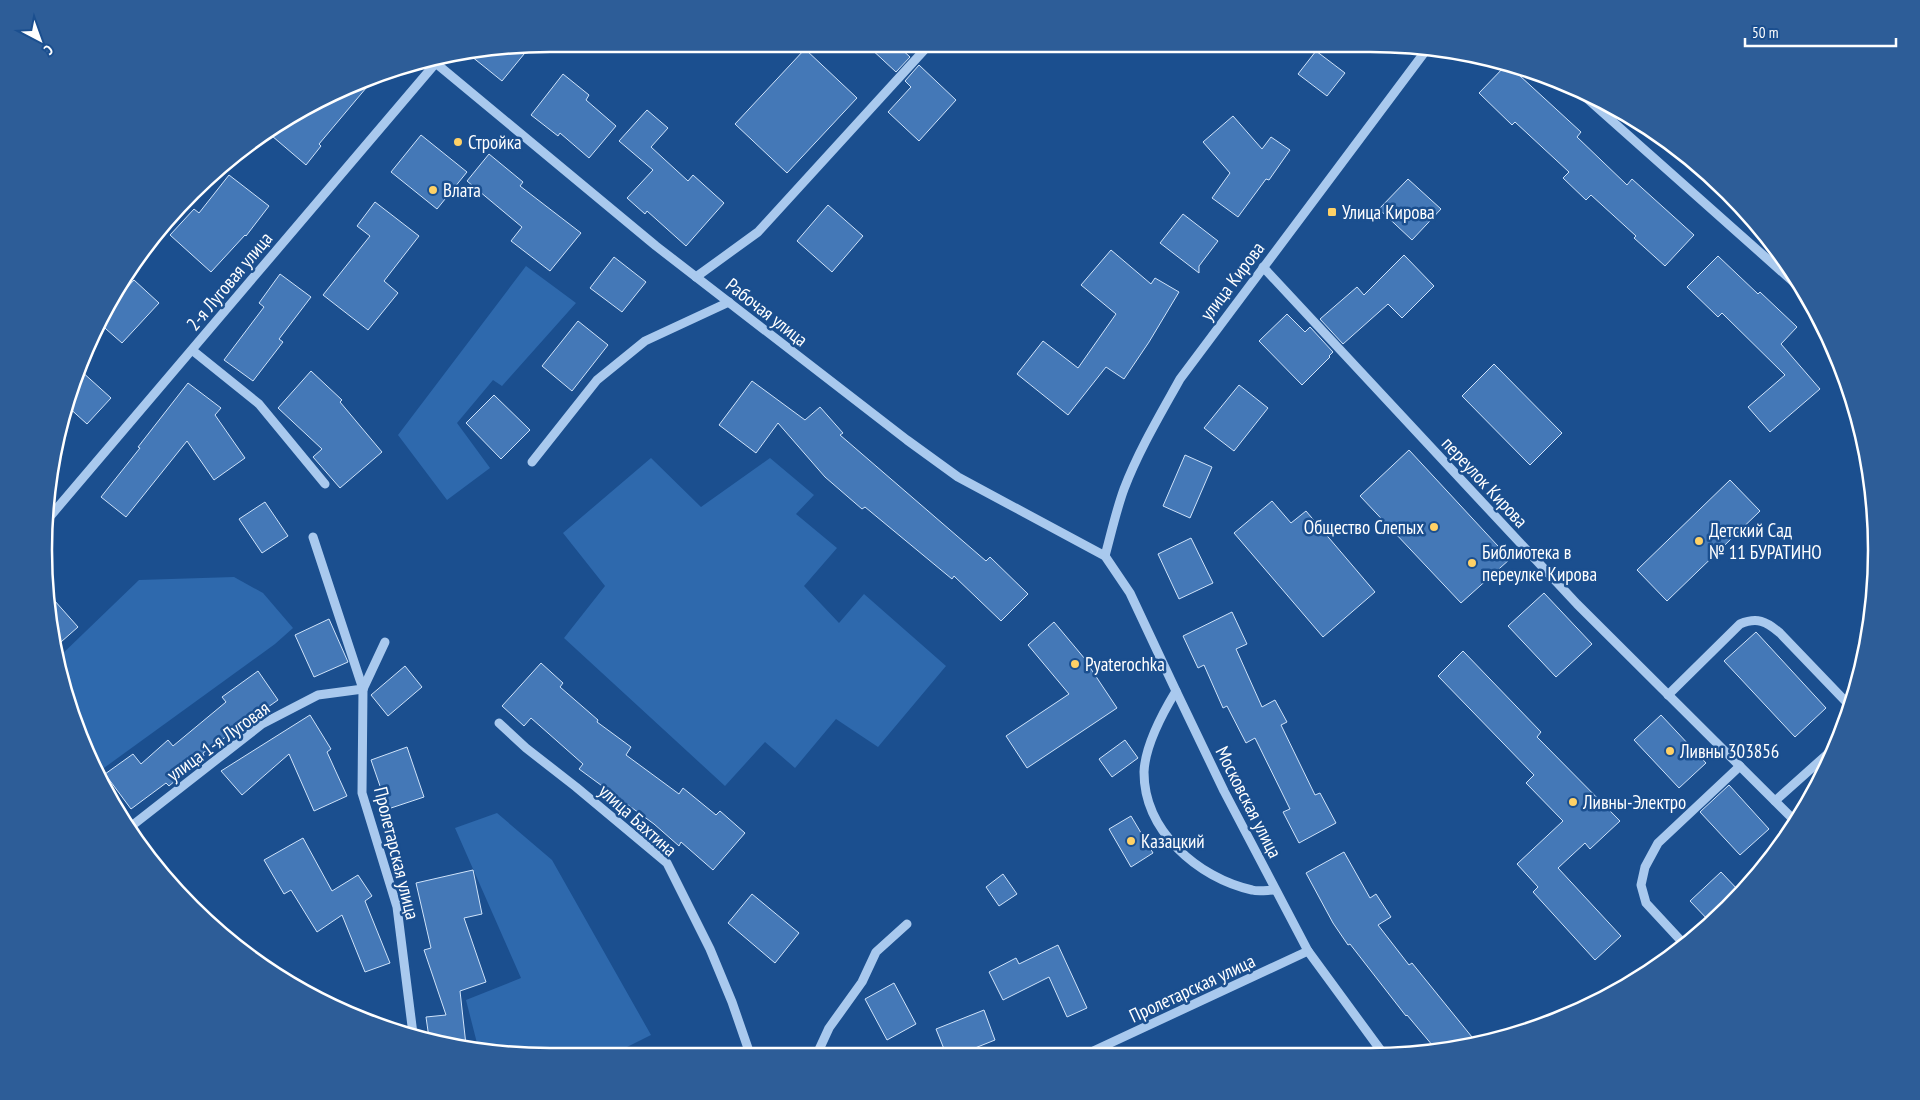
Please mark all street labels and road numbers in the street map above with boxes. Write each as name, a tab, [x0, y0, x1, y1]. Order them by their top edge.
street label: 2-я Луговая улица	[181, 227, 277, 335]
street label: улица Кирова	[1195, 237, 1269, 325]
street label: Рабочая улица	[721, 273, 813, 351]
street label: переулок Кирова	[1437, 432, 1533, 532]
street label: улица 1-я Луговая	[162, 696, 274, 786]
street label: Московская улица	[1211, 742, 1287, 862]
street label: улица Бахтина	[594, 779, 682, 861]
street label: Пролетарская улица	[369, 784, 425, 922]
street label: Пролетарская улица	[1125, 948, 1259, 1028]

